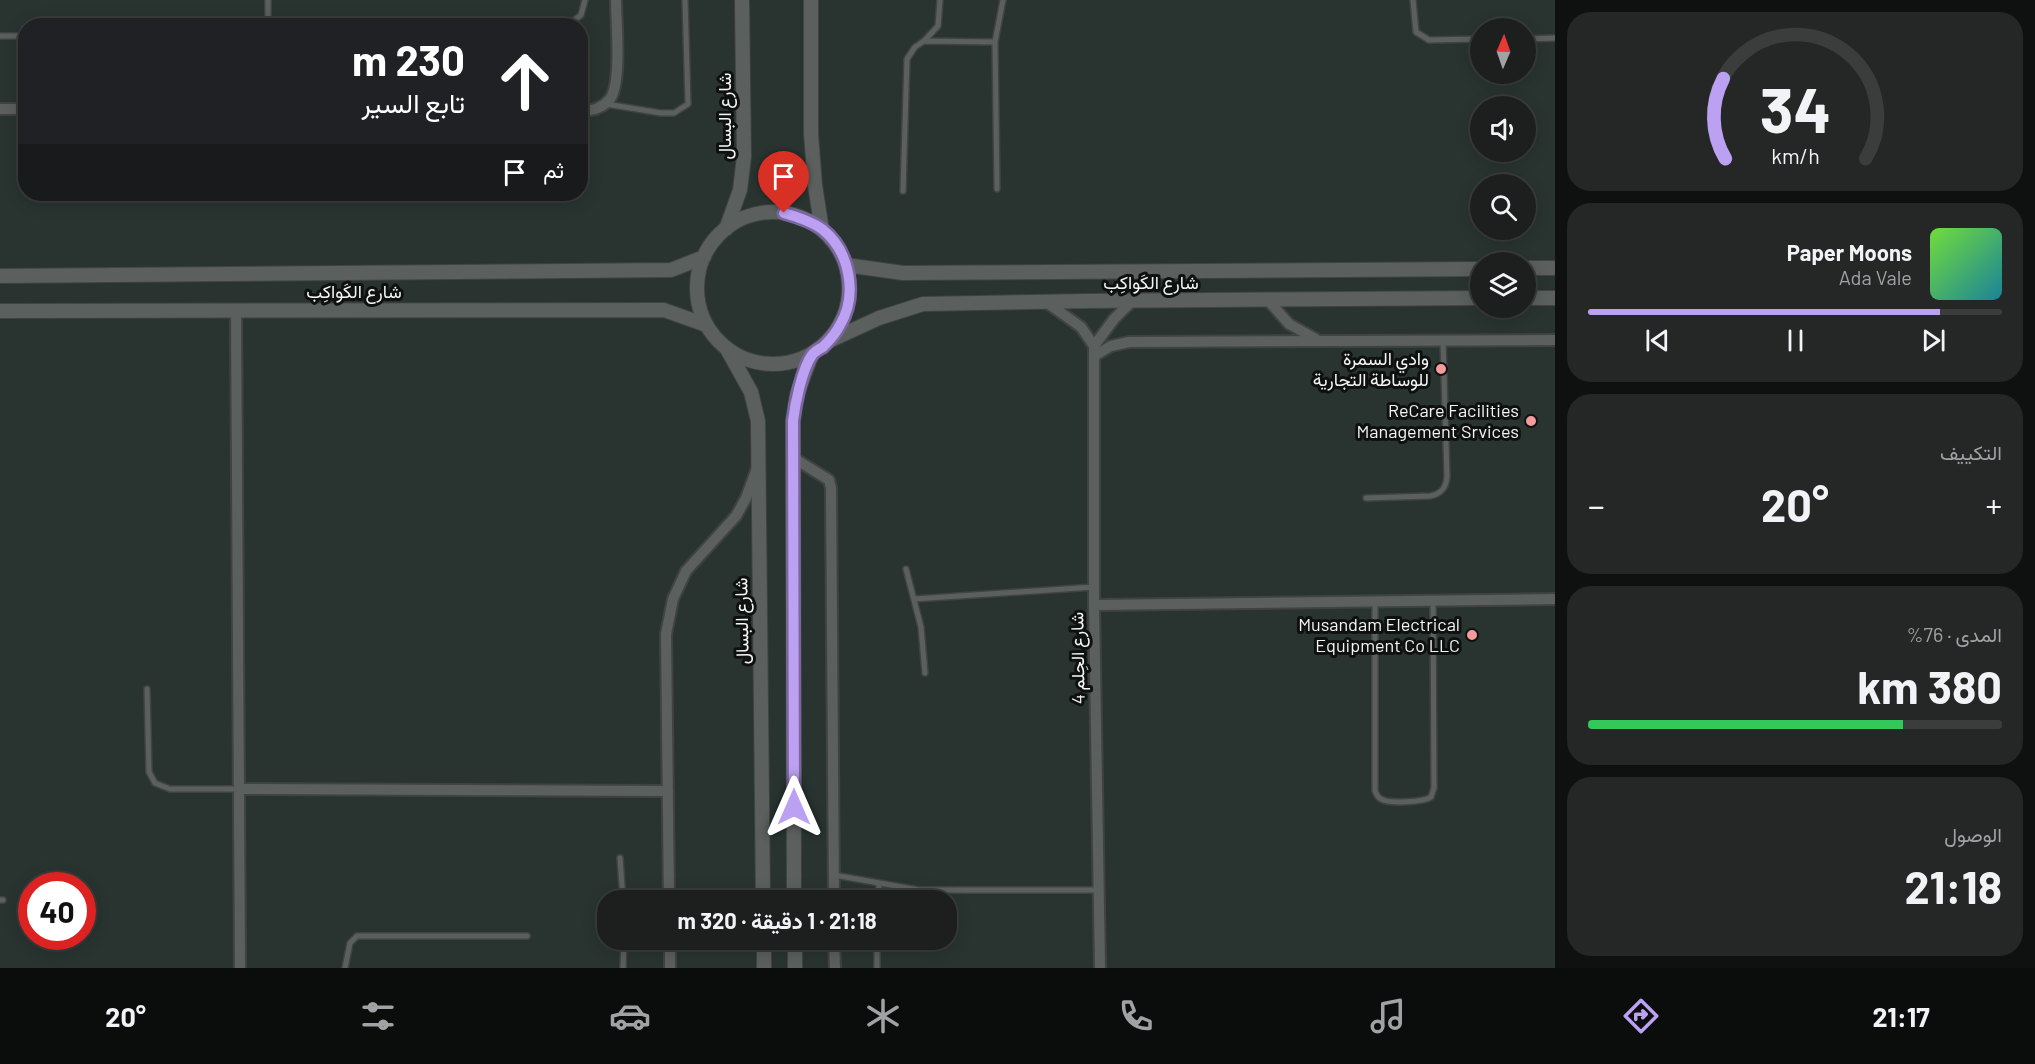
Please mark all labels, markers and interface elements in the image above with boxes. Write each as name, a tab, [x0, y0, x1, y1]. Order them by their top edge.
north arrow	[1470, 18, 1536, 84]
map controls	[1470, 18, 1536, 318]
text: 230 m	[352, 34, 465, 84]
icon: ahead	[486, 42, 564, 120]
text: 34	[1759, 71, 1831, 145]
street label: شارع البسال	[713, 73, 737, 159]
text: تابع السير	[361, 86, 465, 118]
button: sound	[1470, 96, 1536, 162]
text: km/h	[1771, 143, 1819, 168]
pin	[758, 151, 809, 213]
icon: arrive	[498, 156, 531, 189]
text: ثم	[543, 156, 564, 182]
icon: arrive	[767, 160, 800, 193]
button: search	[1470, 174, 1536, 240]
text: Paper Moons	[1787, 239, 1912, 265]
button: layers	[1470, 252, 1536, 318]
text: Ada Vale	[1839, 265, 1912, 289]
street label: شارع الكَواكِب	[1103, 271, 1199, 295]
street label: شارع الكَواكِب	[306, 280, 402, 304]
icon: previous	[1641, 324, 1674, 357]
icon: pause	[1779, 324, 1812, 357]
icon: next	[1917, 324, 1950, 357]
place label: وادي السمرة للوساطة التجارية	[1313, 347, 1429, 391]
marker: وادي السمرة للوساطة التجارية	[1434, 362, 1448, 376]
place label: ReCare Facilities Management Srvices	[1356, 399, 1519, 442]
marker: ReCare Facilities Management Srvices	[1524, 414, 1538, 428]
text: التكييف	[1940, 440, 2002, 464]
text: 20°	[1761, 477, 1829, 531]
text: −	[1588, 485, 1605, 525]
text: +	[1986, 485, 2002, 525]
street label: شارع البسال	[729, 577, 755, 665]
street label: شارع الحِلم 4	[1065, 612, 1091, 704]
place label: Musandam Electrical Equipment Co LLC	[1298, 613, 1460, 656]
text: المدى · 76%	[1906, 622, 2002, 646]
marker: Musandam Electrical Equipment Co LLC	[1465, 628, 1479, 642]
text: 380 km	[1857, 659, 2002, 713]
position arrow	[762, 775, 826, 839]
text: الوصول	[1944, 822, 2002, 846]
text: 21:18	[1904, 859, 2002, 913]
speed limit sign: 40	[18, 872, 96, 950]
text: 21:18 · 1 دقيقة · 320 m	[677, 907, 877, 933]
icon: filters	[357, 995, 399, 1037]
icon: car	[609, 995, 651, 1037]
icon: climate	[862, 995, 904, 1037]
icon: phone	[1115, 995, 1157, 1037]
icon: music	[1367, 995, 1409, 1037]
icon: directions	[1620, 995, 1662, 1037]
text: 20°	[105, 1000, 146, 1032]
text: 21:17	[1872, 1000, 1930, 1032]

